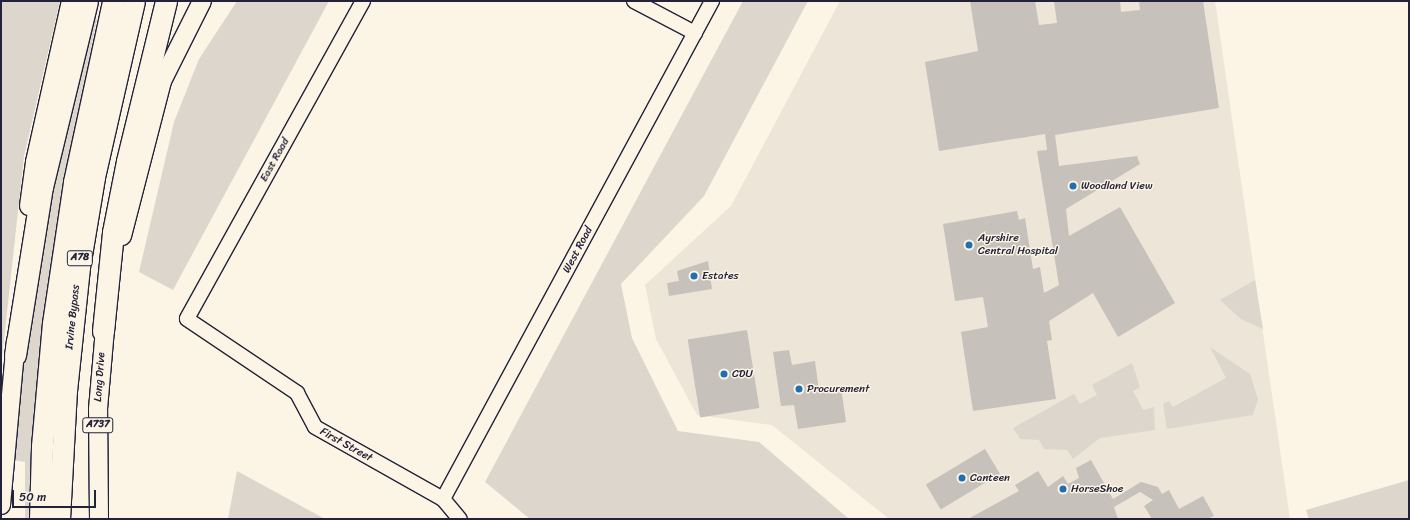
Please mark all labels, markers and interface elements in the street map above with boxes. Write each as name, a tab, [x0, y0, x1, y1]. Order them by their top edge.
street label: East Road	[258, 136, 292, 184]
place label: Woodland View	[1081, 179, 1153, 193]
marker: Woodland View	[1068, 181, 1078, 191]
street label: West Road	[560, 225, 596, 275]
place label: Ayrshire Central Hospital	[978, 232, 1058, 258]
marker: Ayrshire Central Hospital	[963, 239, 975, 251]
road number: A78	[66, 250, 94, 266]
place label: Estates	[702, 269, 739, 283]
marker: Estates	[689, 271, 699, 281]
street label: Irvine Bypass	[63, 284, 83, 350]
street label: Long Drive	[92, 352, 108, 402]
place label: CDU	[732, 367, 753, 381]
marker: CDU	[719, 369, 729, 379]
place label: Procurement	[807, 382, 869, 396]
marker: Procurement	[794, 384, 804, 394]
road number: A737	[82, 417, 114, 433]
street label: First Street	[317, 425, 375, 465]
place label: Canteen	[970, 471, 1010, 485]
marker: Canteen	[957, 473, 967, 483]
scale bar	[14, 482, 98, 508]
place label: HorseShoe	[1071, 482, 1123, 496]
marker: HorseShoe	[1058, 484, 1068, 494]
text: 50 m	[19, 486, 46, 508]

